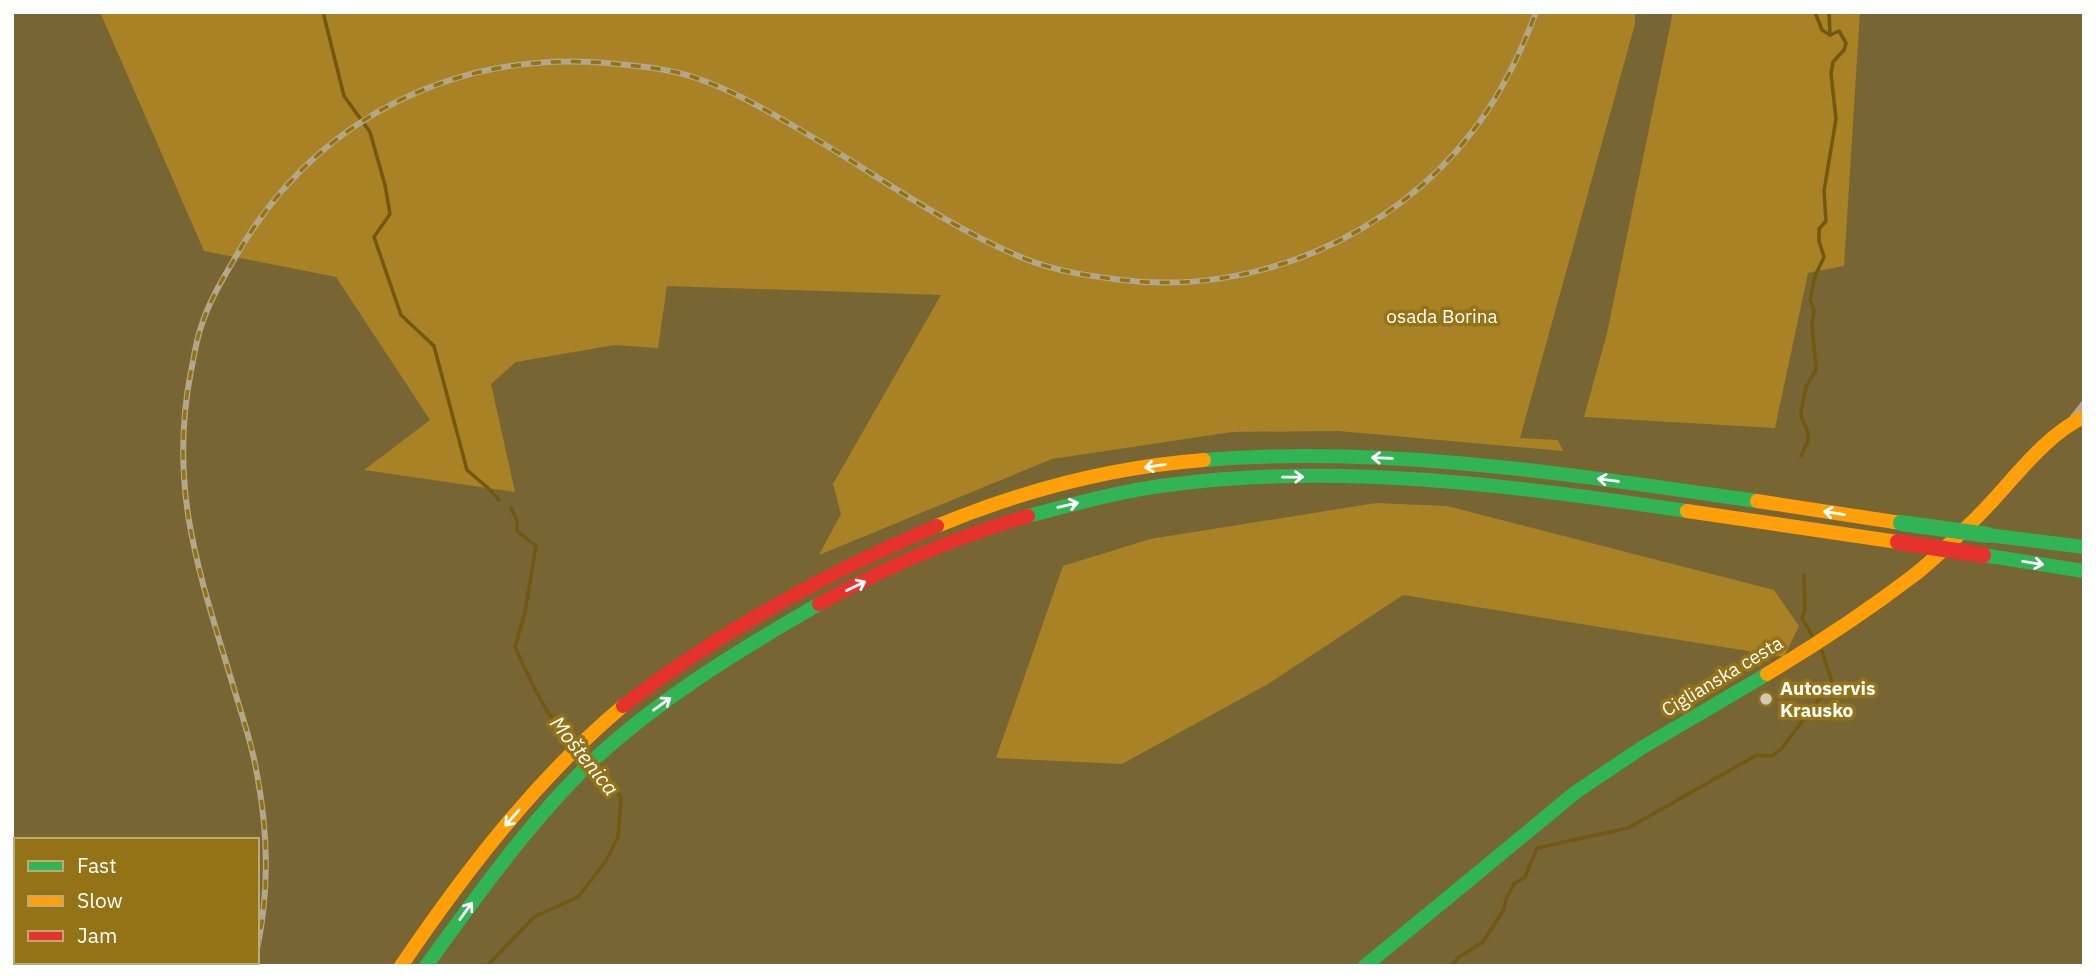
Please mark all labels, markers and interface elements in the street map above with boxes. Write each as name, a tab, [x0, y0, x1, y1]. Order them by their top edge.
park label: osada Borina	[1386, 304, 1498, 328]
one-way arrow	[1371, 451, 1394, 464]
one-way arrow	[1144, 460, 1167, 473]
one-way arrow	[1281, 471, 1304, 484]
one-way arrow	[1598, 474, 1620, 487]
one-way arrow	[1056, 498, 1078, 511]
one-way arrow	[1823, 506, 1846, 519]
one-way arrow	[2022, 557, 2044, 570]
one-way arrow	[845, 578, 866, 592]
street label: Ciglianska cesta	[1657, 630, 1787, 722]
place label: Autoservis Krausko	[1780, 676, 1876, 722]
marker: Autoservis Krausko	[1758, 691, 1774, 707]
one-way arrow	[652, 697, 671, 712]
water label: Moštenica	[544, 710, 625, 801]
one-way arrow	[504, 809, 520, 827]
legend	[14, 838, 259, 964]
text: Fast	[77, 851, 117, 879]
text: Slow	[77, 886, 123, 914]
one-way arrow	[459, 902, 474, 920]
text: Jam	[77, 921, 117, 949]

